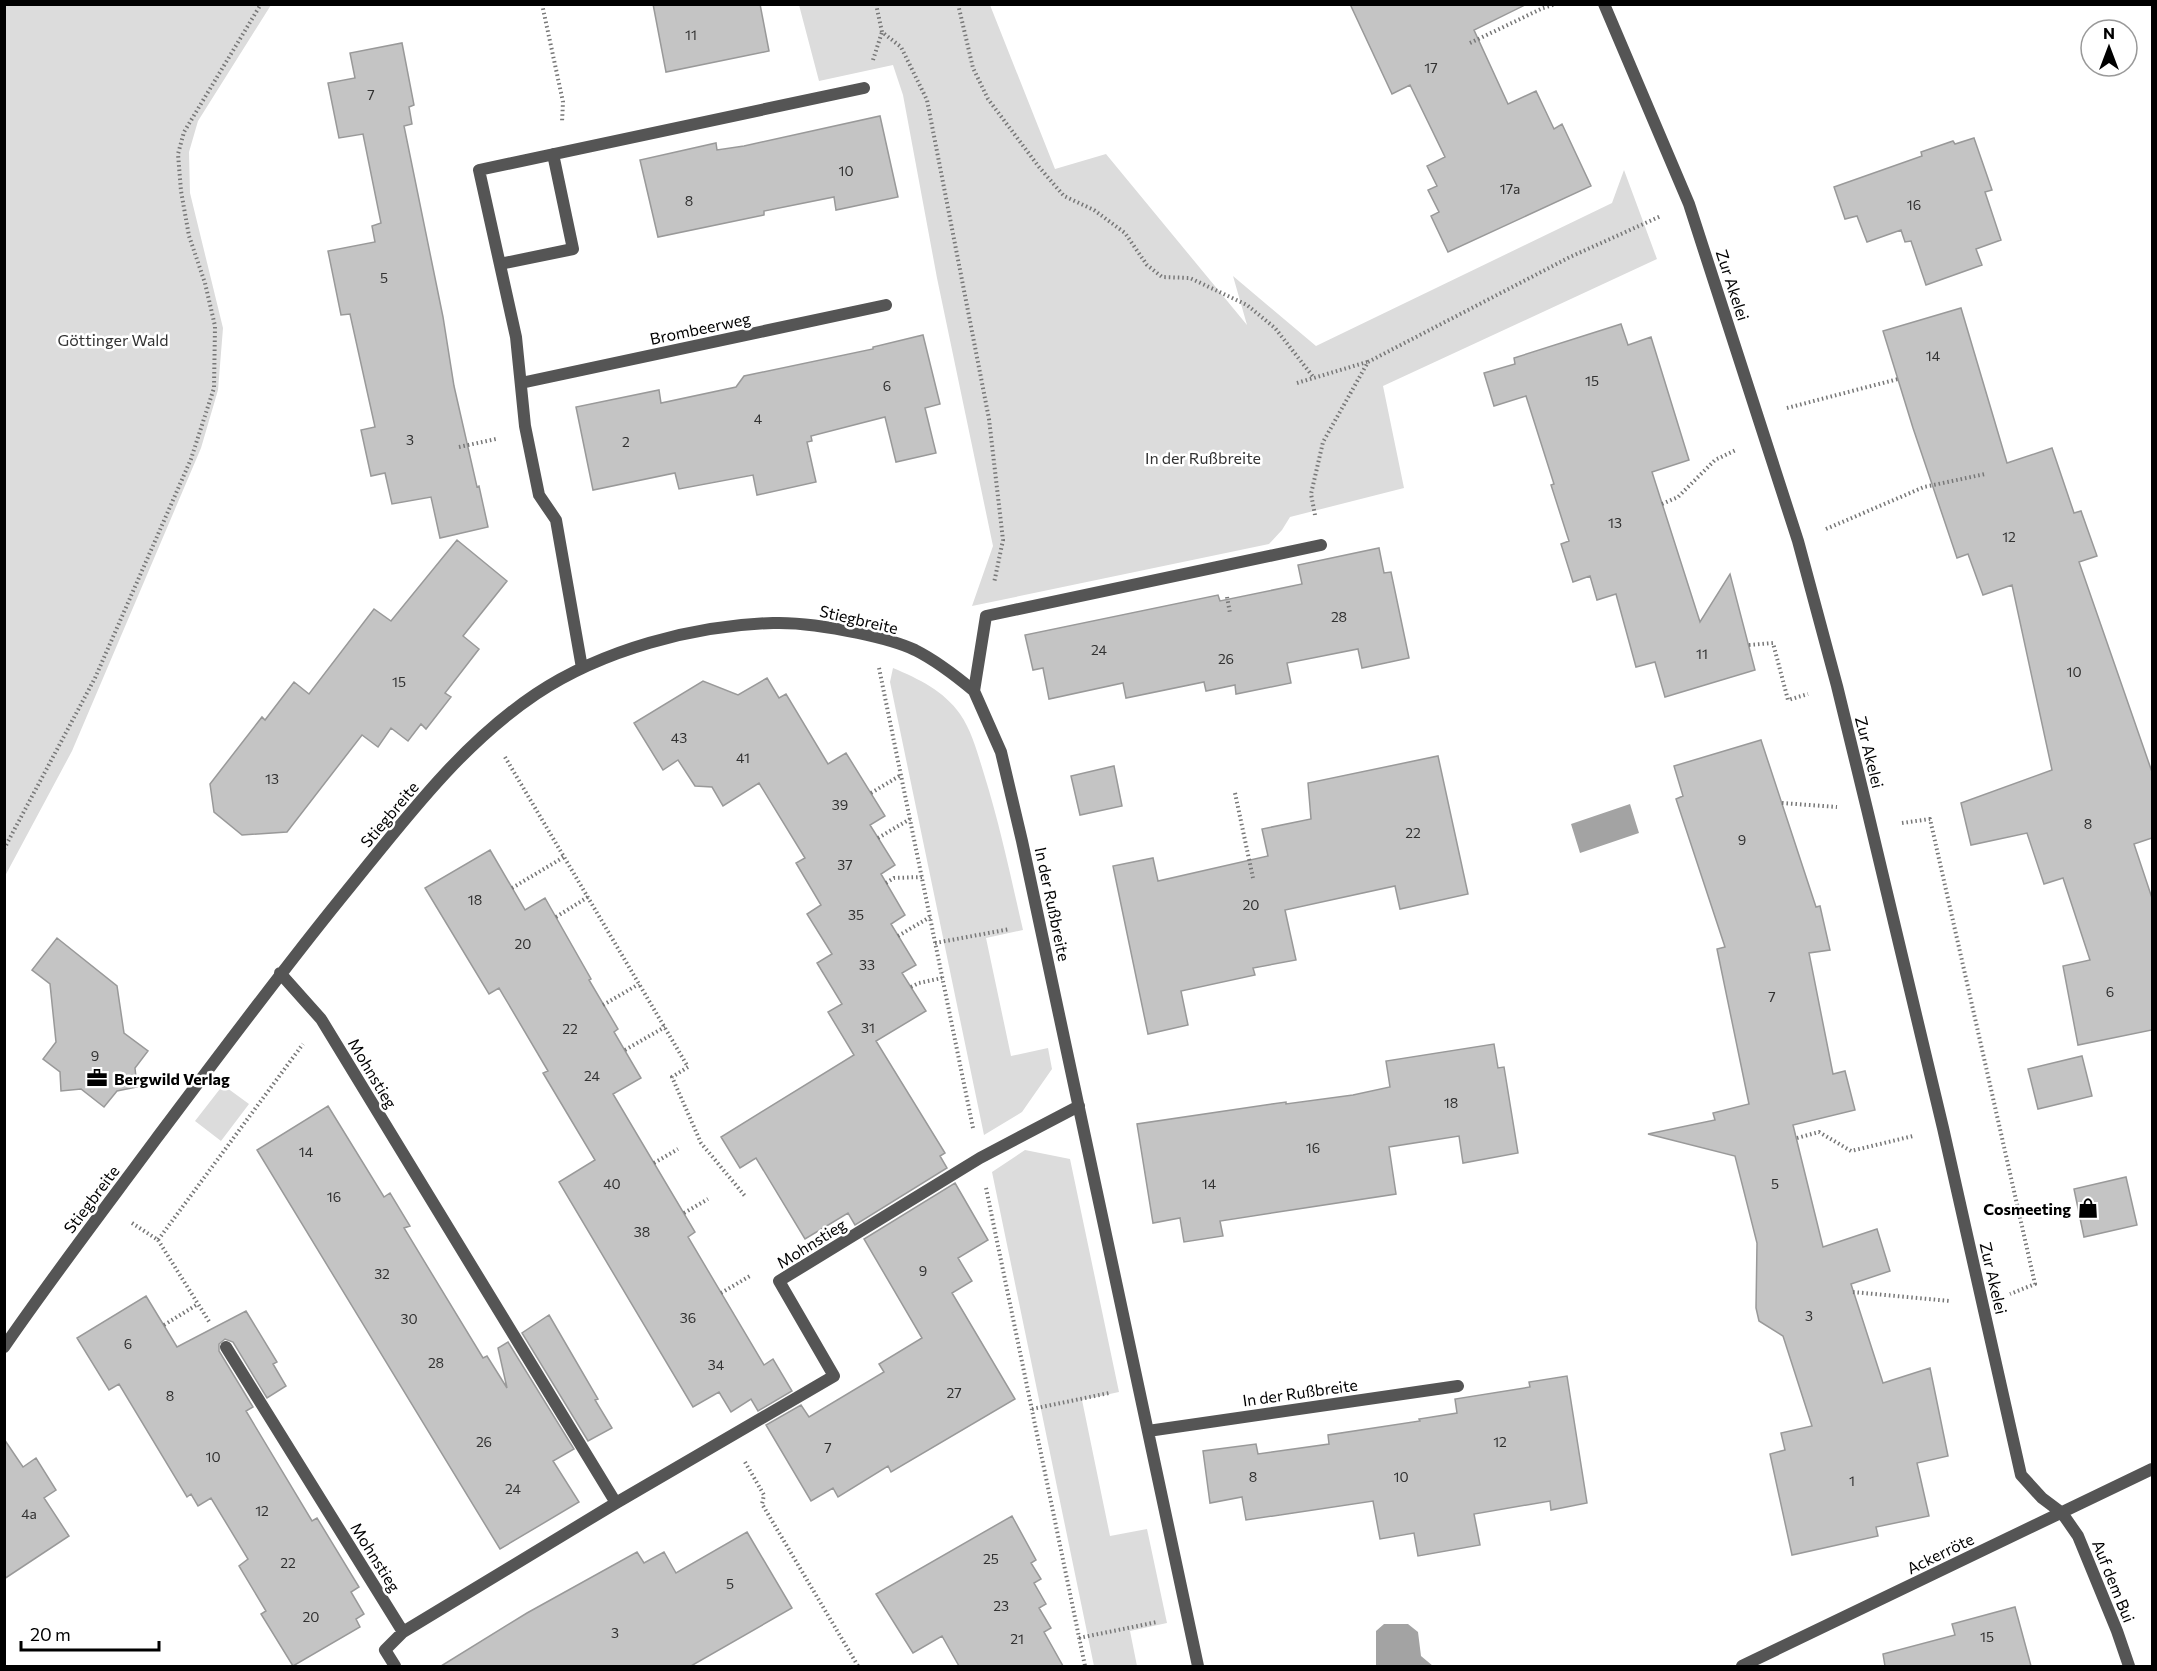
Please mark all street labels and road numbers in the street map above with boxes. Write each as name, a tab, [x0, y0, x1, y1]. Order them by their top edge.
street label: Zur Akelei	[1713, 247, 1753, 323]
street label: Brombeerweg	[648, 308, 752, 348]
street label: Stiegbreite	[818, 601, 900, 637]
street label: Zur Akelei	[1852, 714, 1888, 790]
street label: Stiegbreite	[356, 777, 422, 851]
street label: In der Rußbreite	[1032, 845, 1074, 963]
street label: Mohnstieg	[345, 1035, 401, 1112]
street label: Stiegbreite	[59, 1161, 123, 1237]
street label: Mohnstieg	[773, 1214, 849, 1272]
street label: Zur Akelei	[1976, 1240, 2012, 1316]
street label: In der Rußbreite	[1241, 1375, 1359, 1409]
street label: Mohnstieg	[347, 1519, 405, 1595]
street label: Ackerröte	[1903, 1529, 1977, 1577]
street label: Auf dem Bui	[2089, 1537, 2139, 1625]

